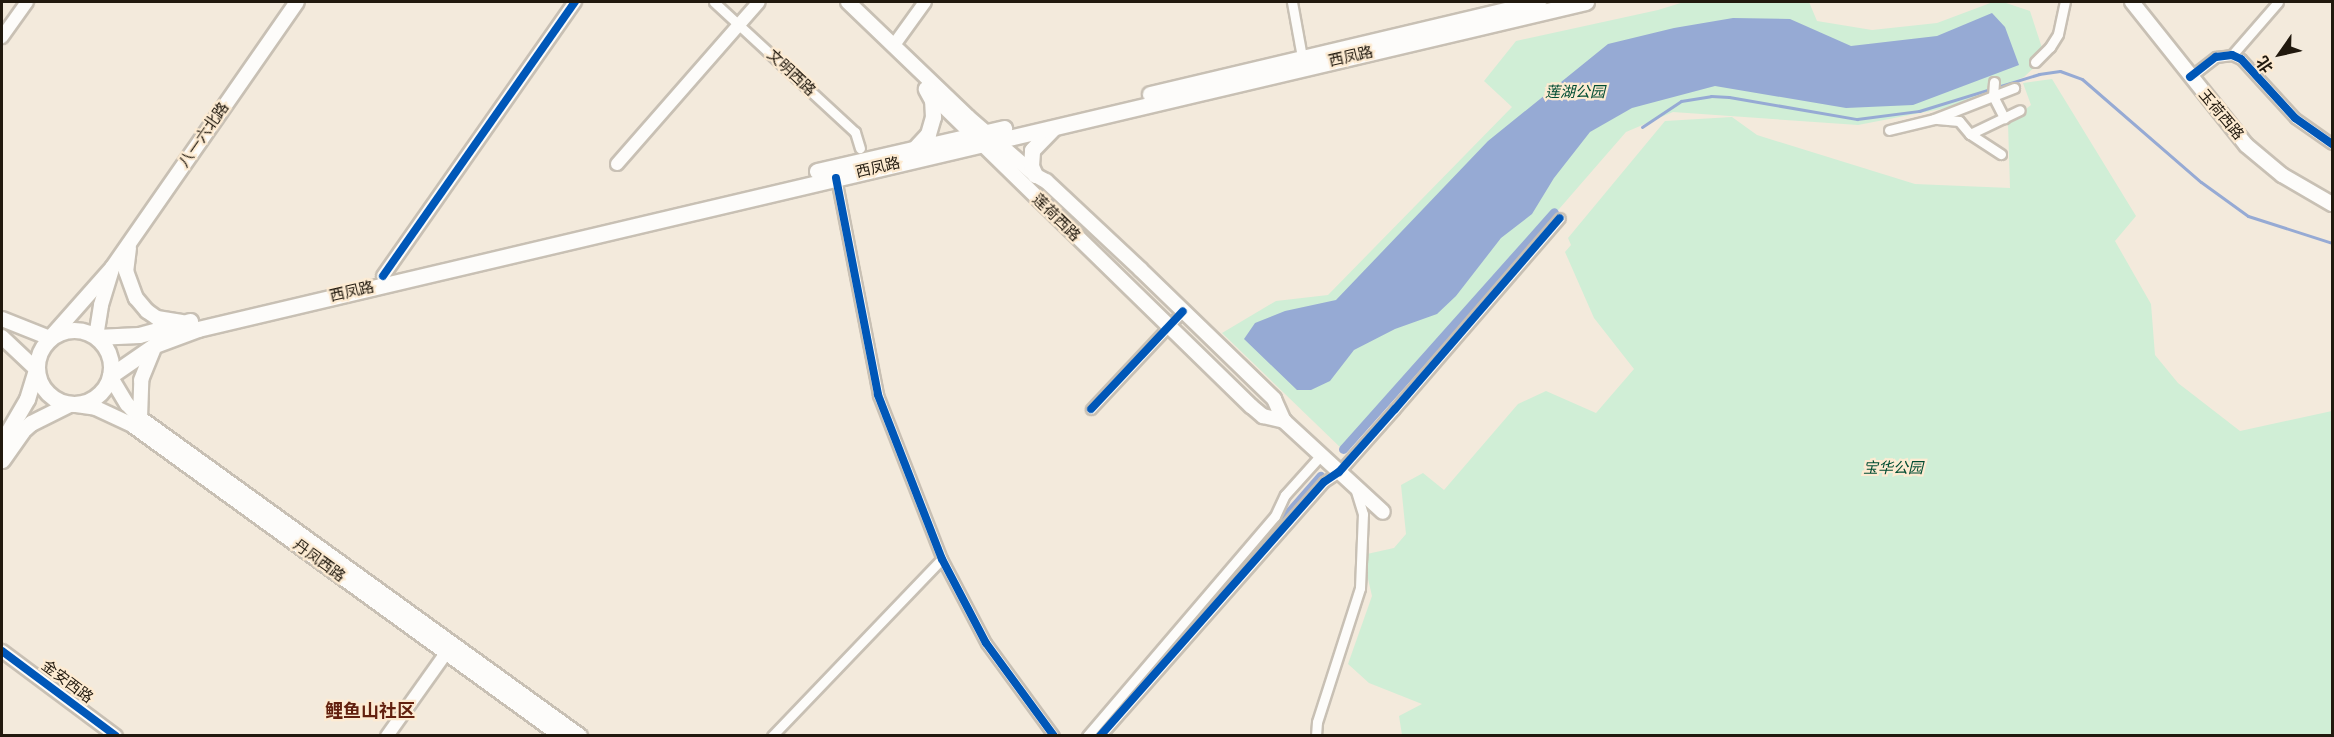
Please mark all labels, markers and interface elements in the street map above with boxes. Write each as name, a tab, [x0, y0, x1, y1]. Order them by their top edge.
north arrow	[2250, 24, 2310, 84]
street label: 西凤路	[1327, 43, 1375, 71]
street label: 文明西路	[763, 46, 819, 100]
text: 北	[2252, 52, 2277, 76]
park label: 莲湖公园	[1545, 84, 1605, 102]
street label: 玉荷西路	[2195, 86, 2247, 144]
street label: 八一六北路	[175, 99, 233, 171]
street label: 西凤路	[854, 154, 902, 182]
street label: 莲荷西路	[1028, 191, 1084, 245]
street label: 西凤路	[328, 278, 376, 306]
park label: 宝华公园	[1863, 460, 1923, 478]
street label: 丹凤西路	[289, 536, 349, 586]
street label: 金安西路	[38, 657, 96, 707]
district label: 鲤鱼山社区	[325, 700, 415, 722]

